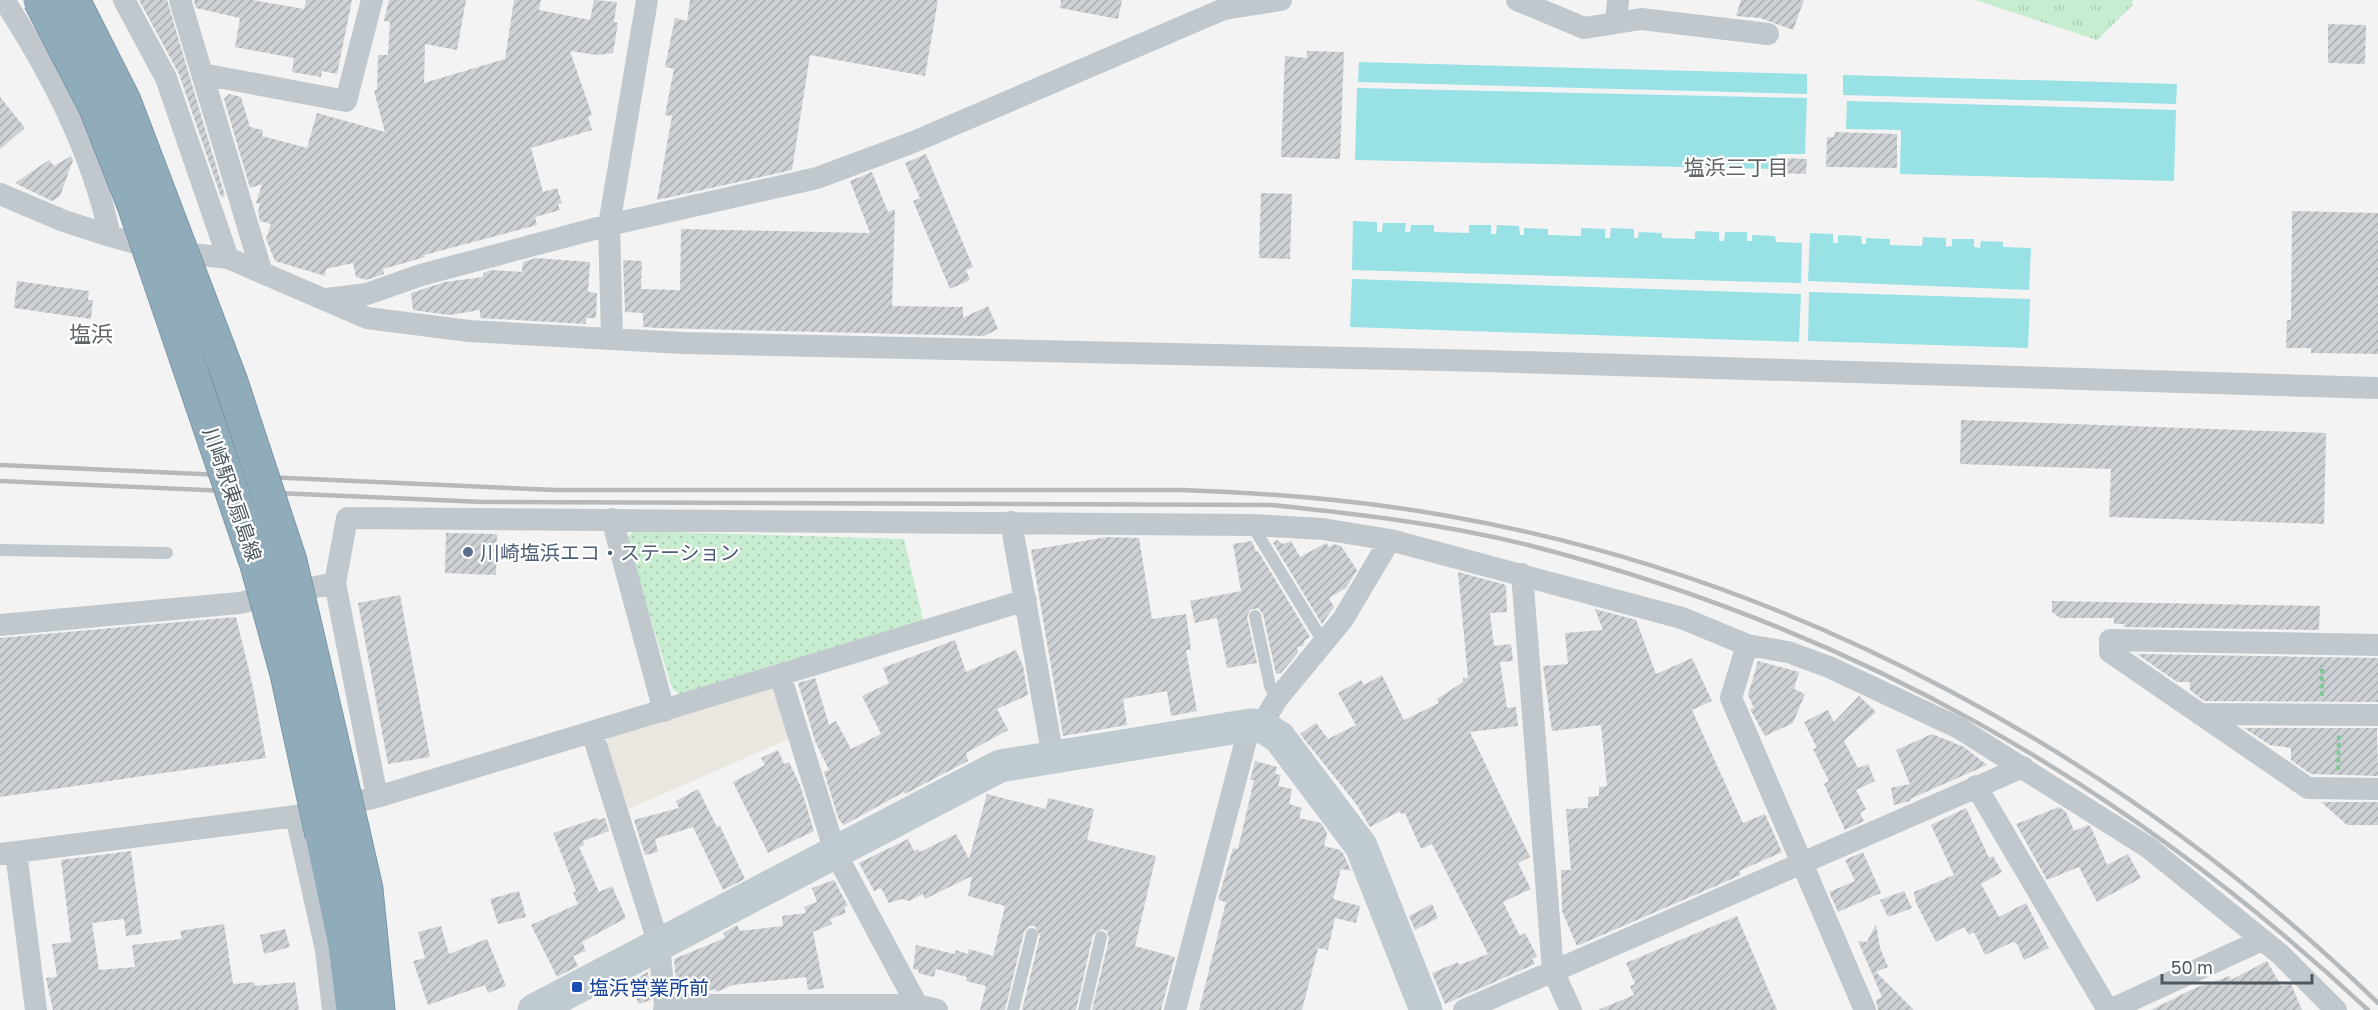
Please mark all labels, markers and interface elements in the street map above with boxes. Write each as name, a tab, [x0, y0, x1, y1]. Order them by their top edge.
district label: 塩浜三丁目	[1684, 154, 1789, 180]
district label: 塩浜	[69, 320, 113, 347]
street label: 川崎駅東扇島線	[199, 424, 267, 564]
place label: 川崎塩浜エコ・ステーション	[480, 540, 740, 564]
marker: 川崎塩浜エコ・ステーション	[461, 545, 475, 559]
scale bar	[2162, 947, 2312, 985]
text: 50 m	[2171, 956, 2213, 978]
place label: 塩浜営業所前	[589, 975, 709, 999]
marker: 塩浜営業所前	[570, 980, 584, 994]

